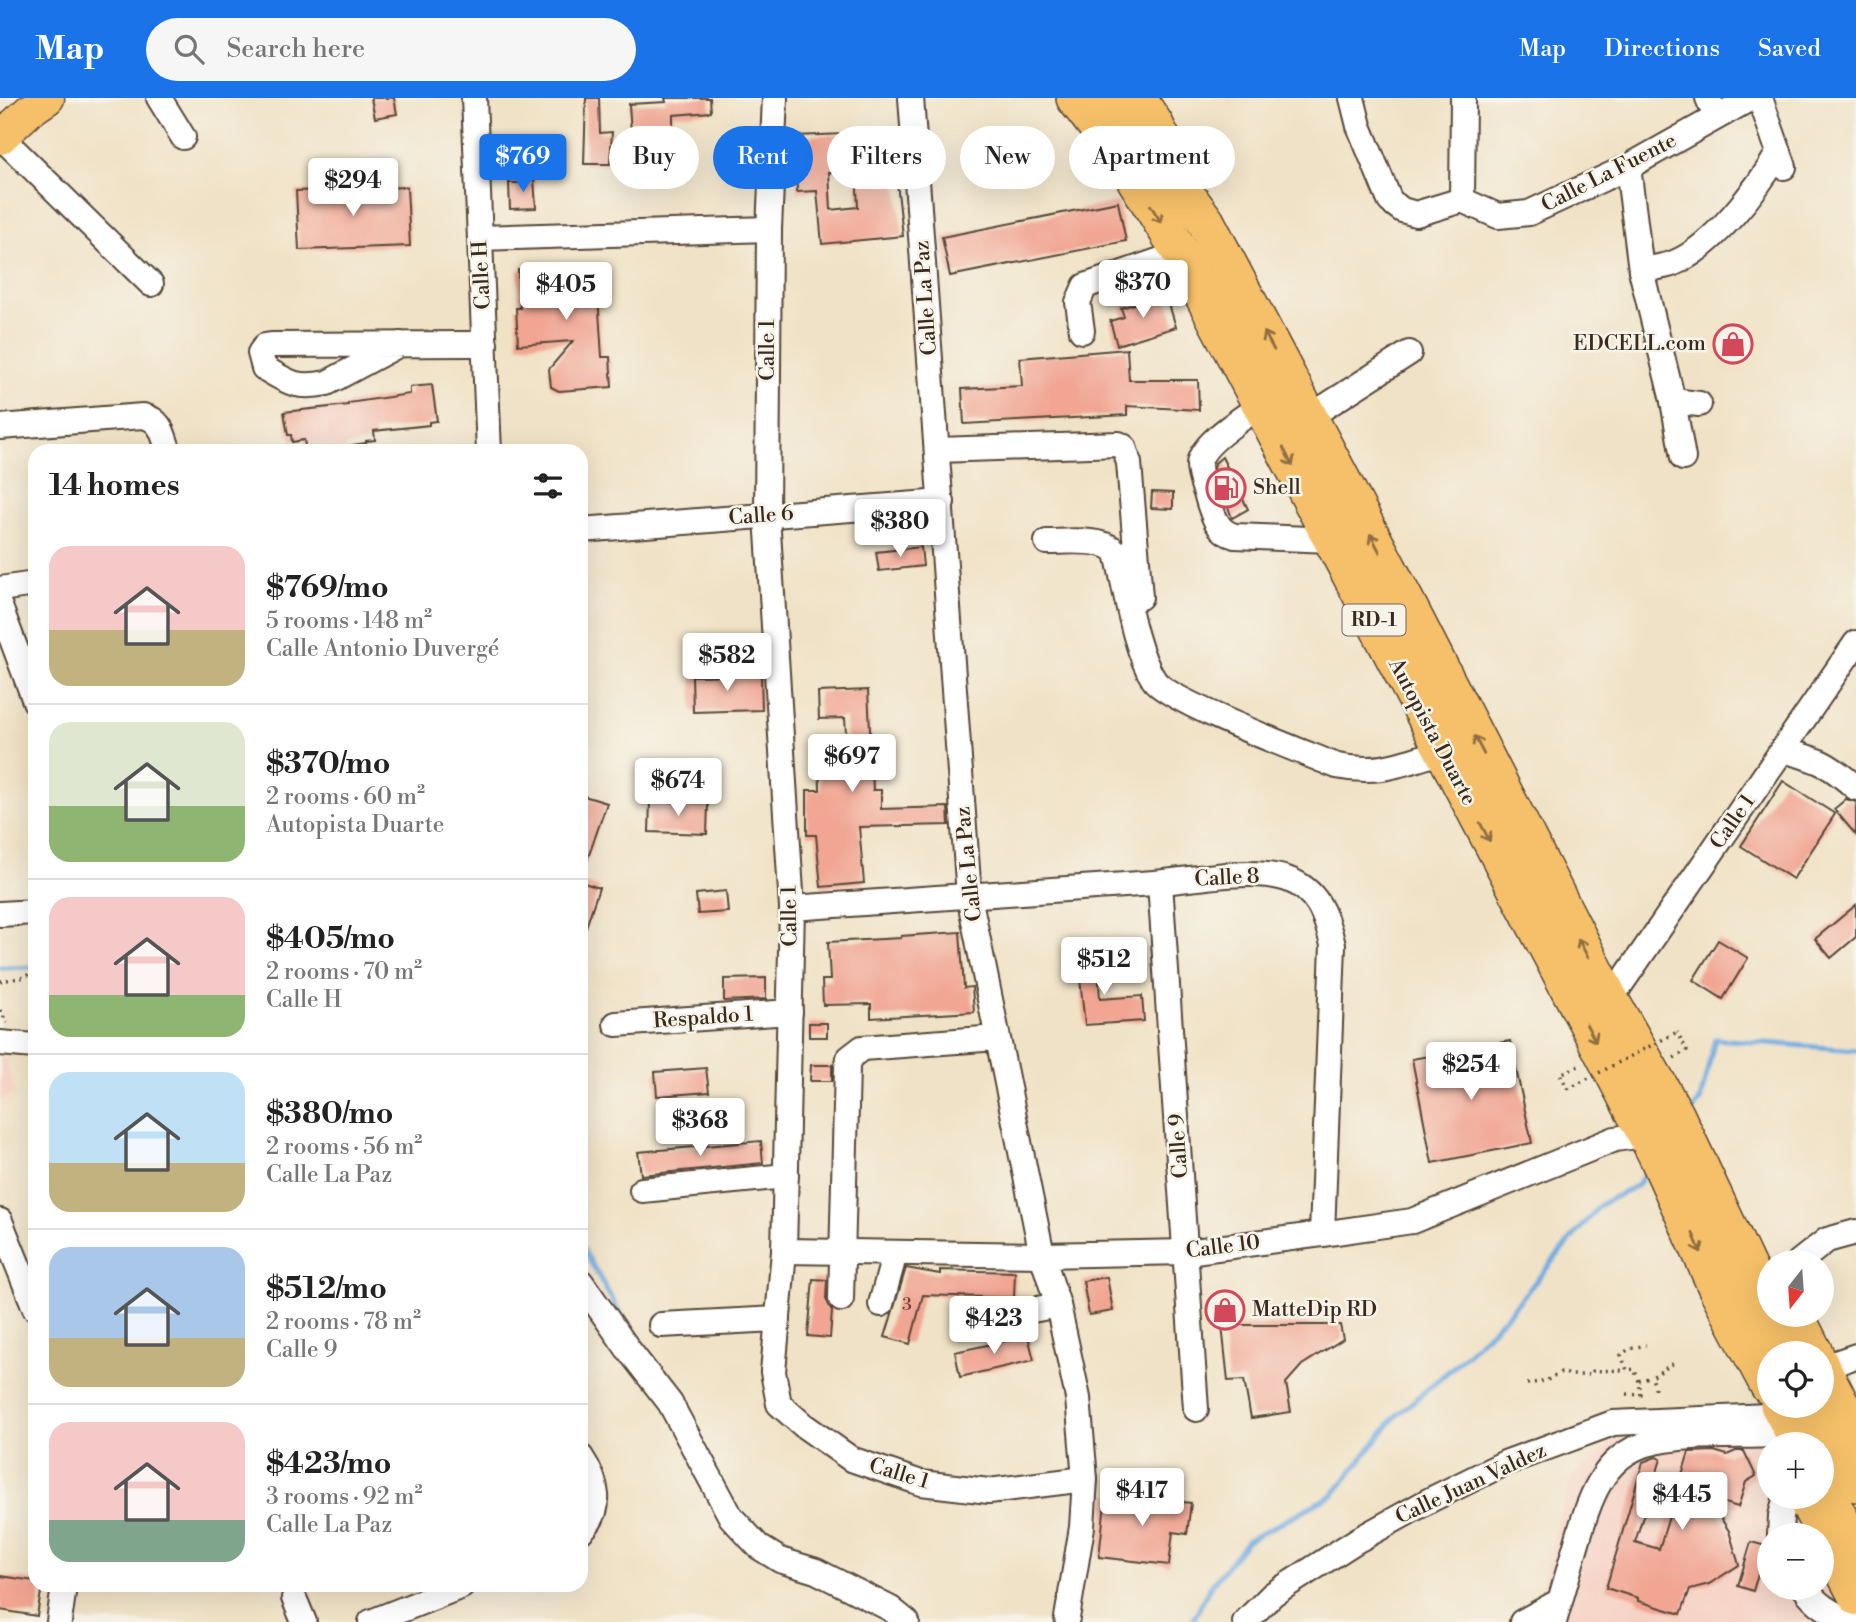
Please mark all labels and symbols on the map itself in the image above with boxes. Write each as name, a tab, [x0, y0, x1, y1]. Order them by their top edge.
street label: Calle La Fuente	[1537, 128, 1681, 218]
pin: $769	[482, 134, 564, 194]
pin: $294	[312, 158, 394, 218]
one-way arrow	[1150, 203, 1164, 223]
street label: Calle H	[467, 240, 497, 310]
street label: Calle La Paz	[909, 240, 943, 356]
pin: $370	[1102, 260, 1184, 320]
pin: $405	[525, 262, 607, 322]
street label: Calle 1	[755, 319, 781, 381]
shop icon: EDCELL.com	[1712, 323, 1754, 365]
place label: EDCELL.com	[1573, 331, 1706, 357]
one-way arrow	[1262, 332, 1276, 352]
one-way arrow	[1282, 446, 1295, 467]
fuel station icon: Shell	[1205, 467, 1247, 509]
place label: Shell	[1253, 475, 1301, 501]
pin: $380	[859, 500, 941, 559]
street label: Calle 6	[728, 501, 795, 531]
one-way arrow	[1368, 533, 1381, 554]
road number: RD-1	[1342, 604, 1406, 636]
pin: $582	[686, 634, 768, 693]
street label: Autopista Duarte	[1382, 653, 1482, 810]
pin: $697	[811, 734, 893, 794]
one-way arrow	[1472, 735, 1486, 756]
pin: $674	[637, 758, 719, 818]
street label: Calle 1	[1705, 789, 1761, 855]
street label: Calle La Paz	[950, 805, 988, 923]
one-way arrow	[1479, 821, 1492, 842]
street label: Calle 8	[1194, 863, 1260, 893]
street label: Calle 1	[776, 885, 804, 947]
pin: $512	[1063, 937, 1145, 997]
one-way arrow	[1576, 938, 1590, 958]
street label: Respaldo 1	[652, 1002, 754, 1034]
one-way arrow	[1584, 1022, 1598, 1043]
pin: $254	[1430, 1042, 1512, 1102]
pin: $368	[659, 1098, 741, 1158]
street label: Calle 9	[1164, 1113, 1194, 1179]
street label: Calle 10	[1184, 1230, 1262, 1264]
one-way arrow	[1691, 1232, 1704, 1254]
north arrow	[1757, 1250, 1834, 1326]
shop icon: MatteDip RD	[1204, 1289, 1246, 1331]
house number: 3	[902, 1293, 912, 1316]
pin: $423	[953, 1296, 1035, 1356]
place label: MatteDip RD	[1252, 1297, 1377, 1323]
street label: Calle Juan Valdez	[1391, 1438, 1551, 1530]
street label: Calle 1	[866, 1453, 932, 1495]
pin: $417	[1101, 1468, 1183, 1528]
pin: $445	[1641, 1472, 1723, 1532]

